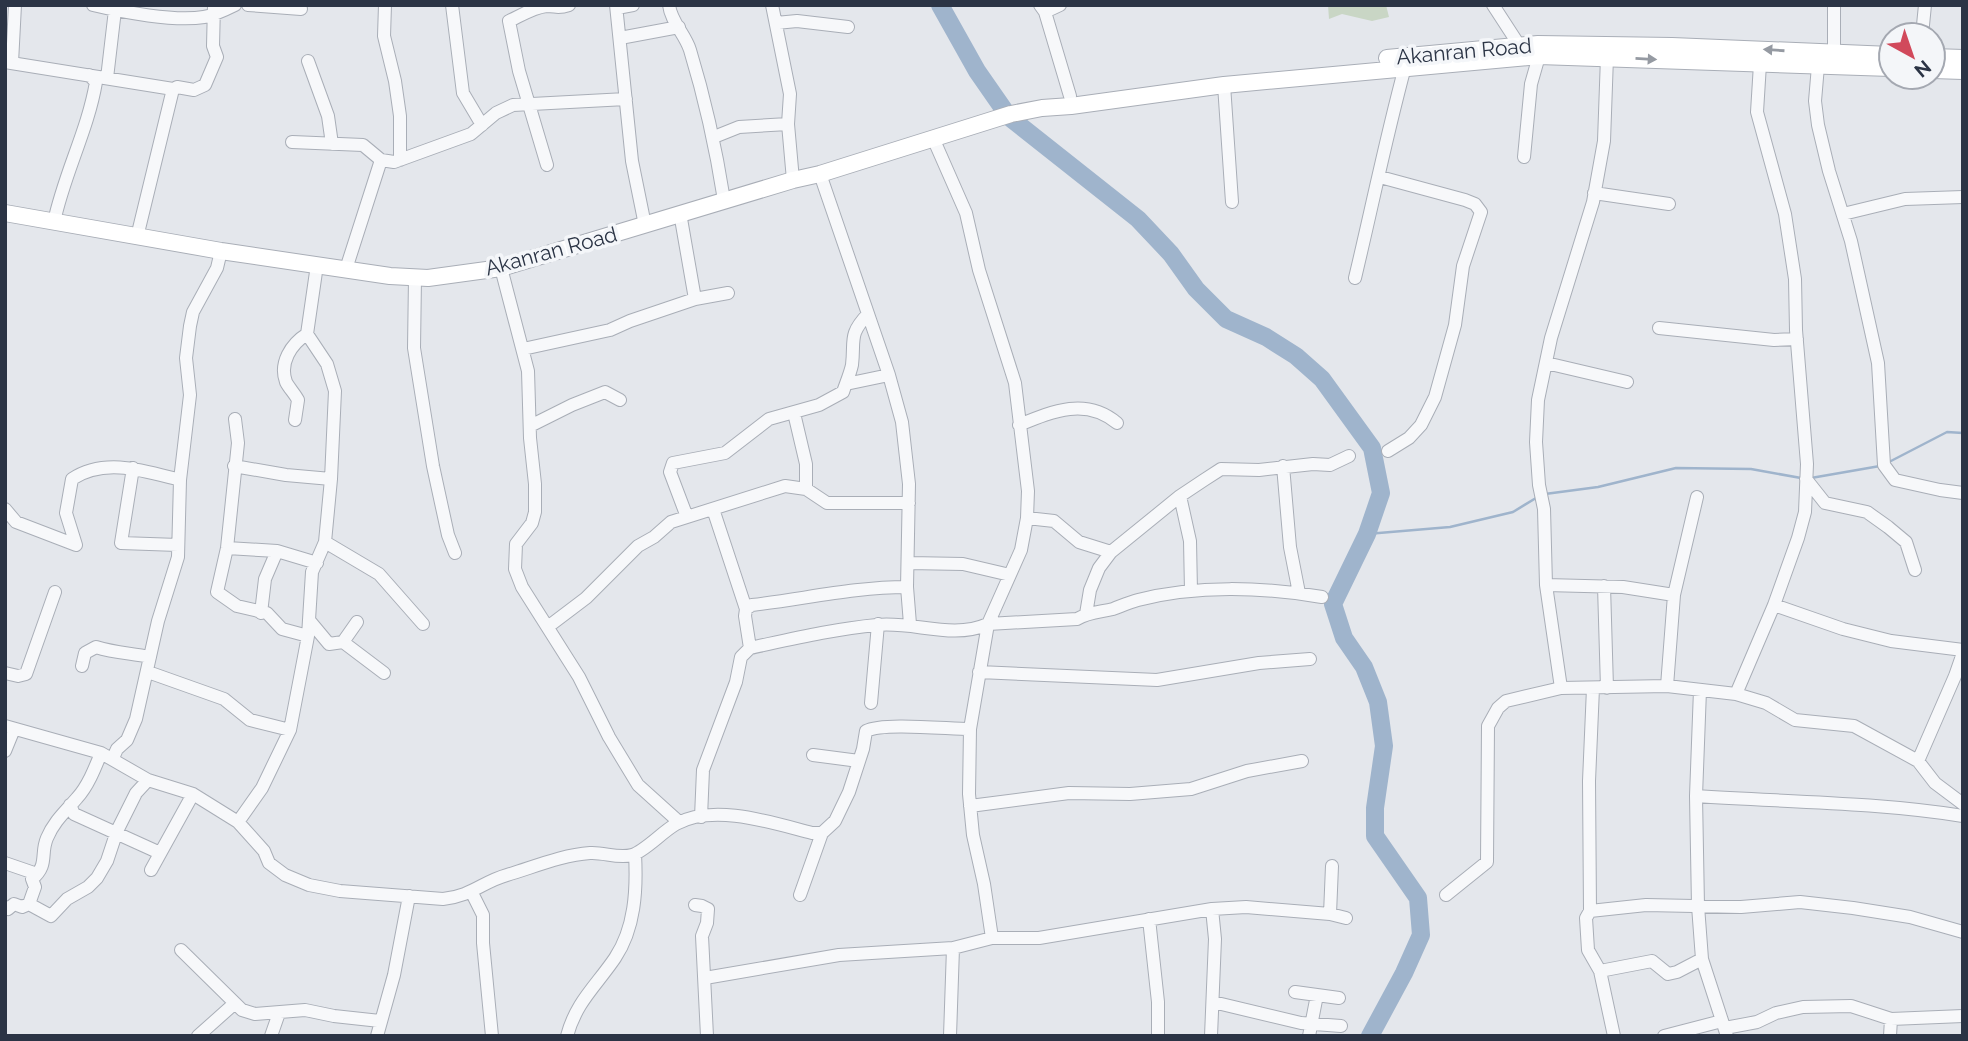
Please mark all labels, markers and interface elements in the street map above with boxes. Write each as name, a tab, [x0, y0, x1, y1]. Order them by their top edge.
north arrow	[1877, 21, 1947, 91]
street label: Akanran Road	[1395, 33, 1533, 69]
one-way arrow	[1763, 45, 1785, 56]
one-way arrow	[1635, 54, 1657, 65]
text: N	[1910, 56, 1936, 82]
street label: Akanran Road	[482, 221, 620, 281]

